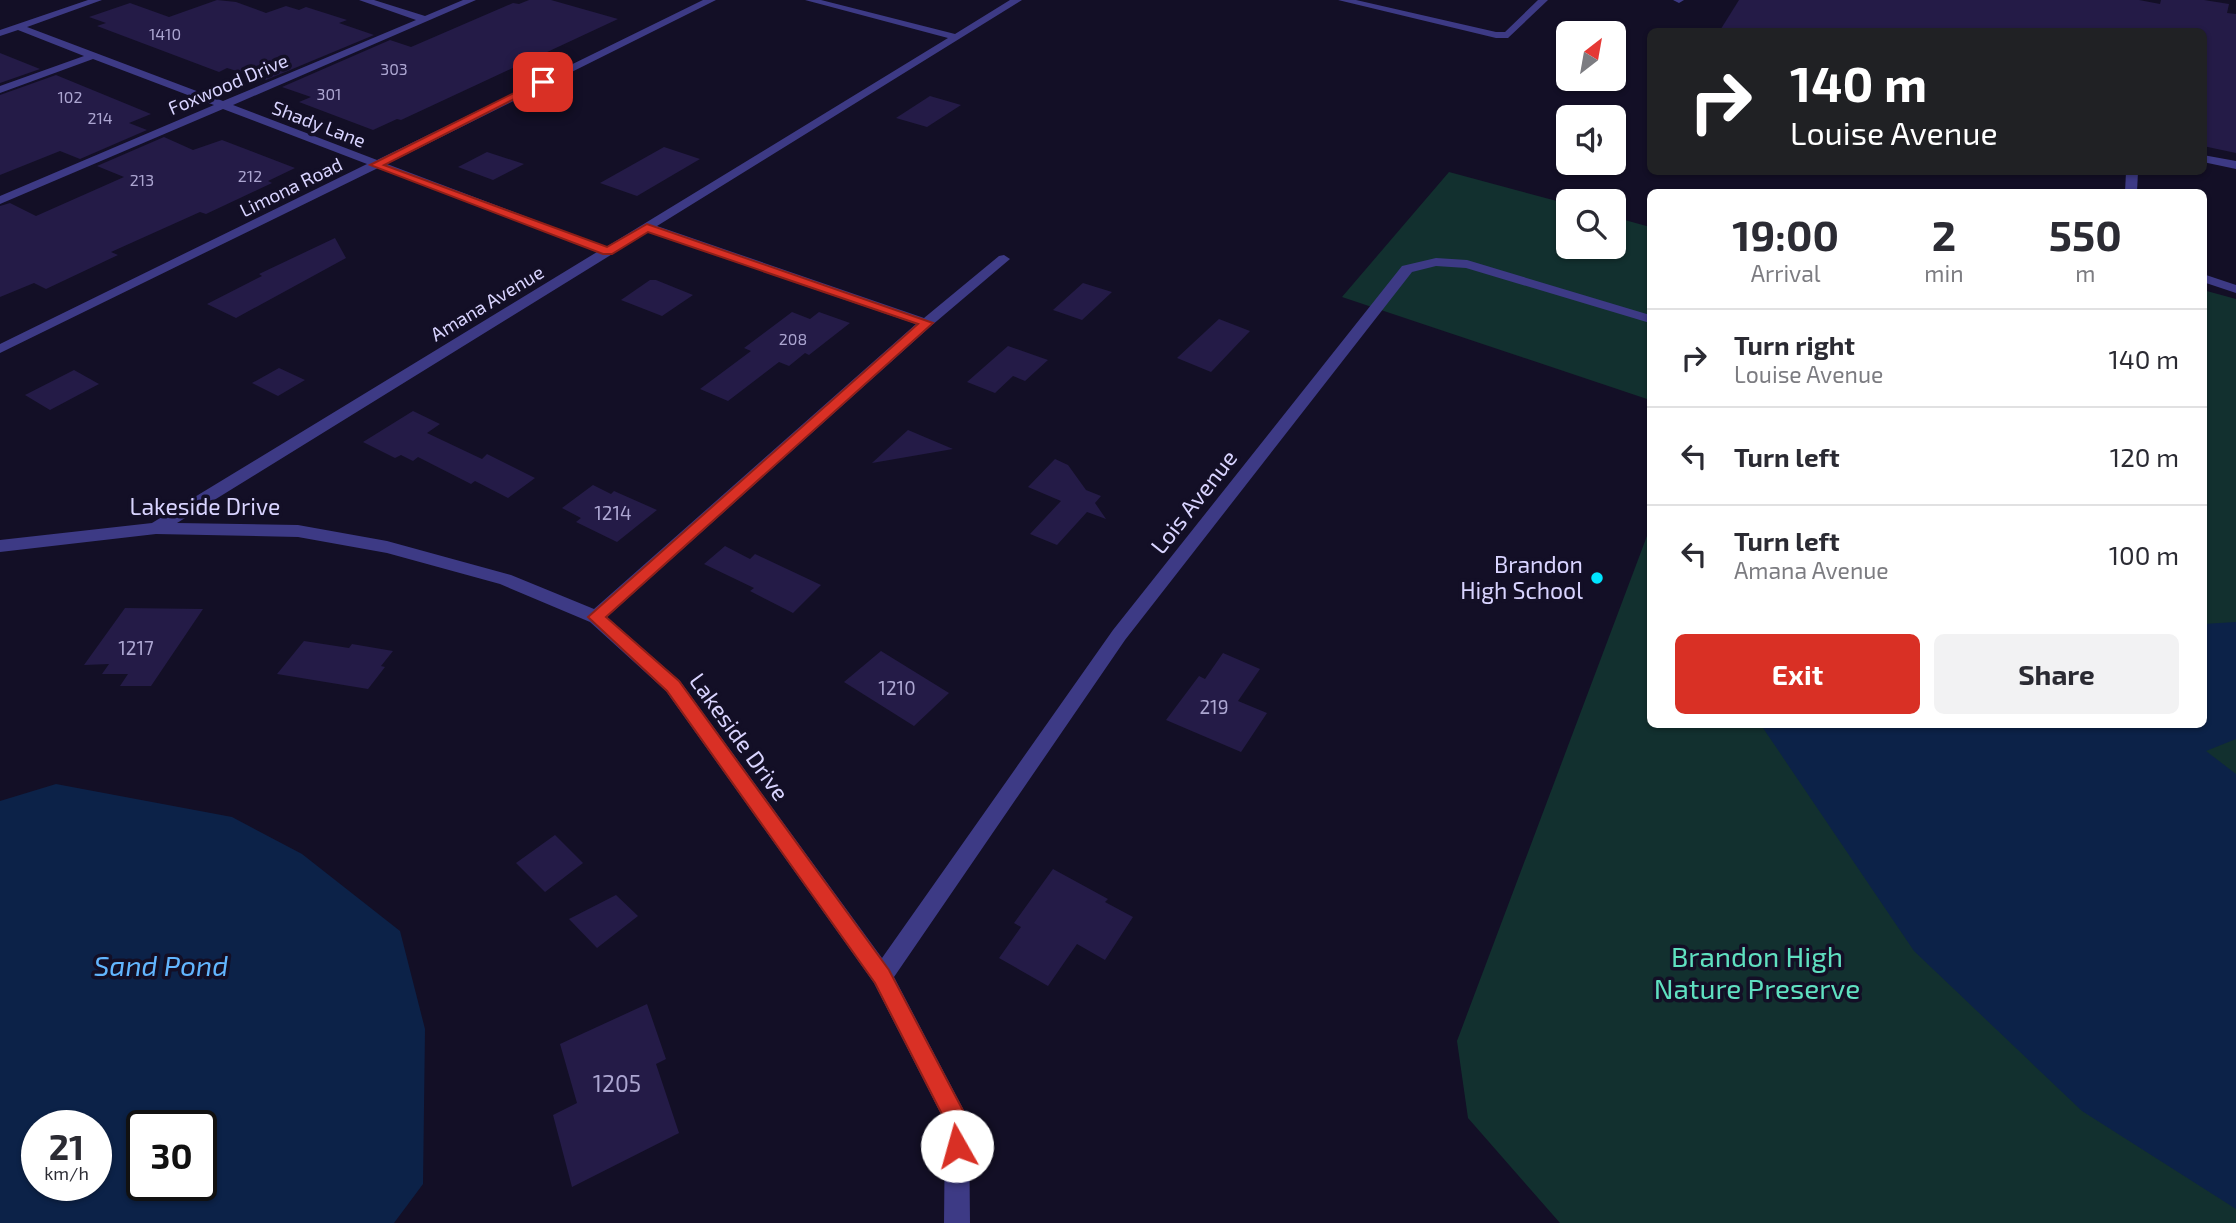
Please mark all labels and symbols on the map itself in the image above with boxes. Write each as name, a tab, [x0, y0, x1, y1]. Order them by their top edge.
north arrow	[1556, 21, 1626, 91]
house number: 1410	[149, 24, 181, 43]
street label: Foxwood Drive	[164, 48, 291, 119]
pin	[513, 52, 573, 112]
house number: 303	[380, 59, 408, 78]
house number: 301	[317, 84, 341, 103]
house number: 102	[57, 87, 83, 106]
street label: Shady Lane	[269, 95, 369, 152]
house number: 214	[87, 108, 113, 127]
street label: Limona Road	[236, 152, 346, 221]
house number: 212	[238, 166, 262, 185]
house number: 213	[130, 170, 154, 189]
street label: Amana Avenue	[426, 260, 547, 345]
house number: 208	[779, 329, 807, 348]
street label: Lois Avenue	[1144, 444, 1242, 559]
street label: Lakeside Drive	[130, 492, 280, 520]
house number: 1214	[594, 501, 632, 524]
place label: Brandon High School	[1460, 550, 1583, 604]
marker: Brandon High School	[1589, 570, 1605, 586]
house number: 1217	[118, 636, 154, 659]
street label: Lakeside Drive	[684, 667, 795, 806]
house number: 1210	[878, 676, 916, 699]
house number: 219	[1199, 695, 1229, 718]
park label: Brandon High Nature Preserve	[1654, 939, 1860, 1005]
water label: Sand Pond	[94, 948, 228, 982]
house number: 1205	[593, 1069, 641, 1097]
position arrow	[920, 1109, 994, 1183]
speed limit sign: 30	[126, 1110, 217, 1201]

